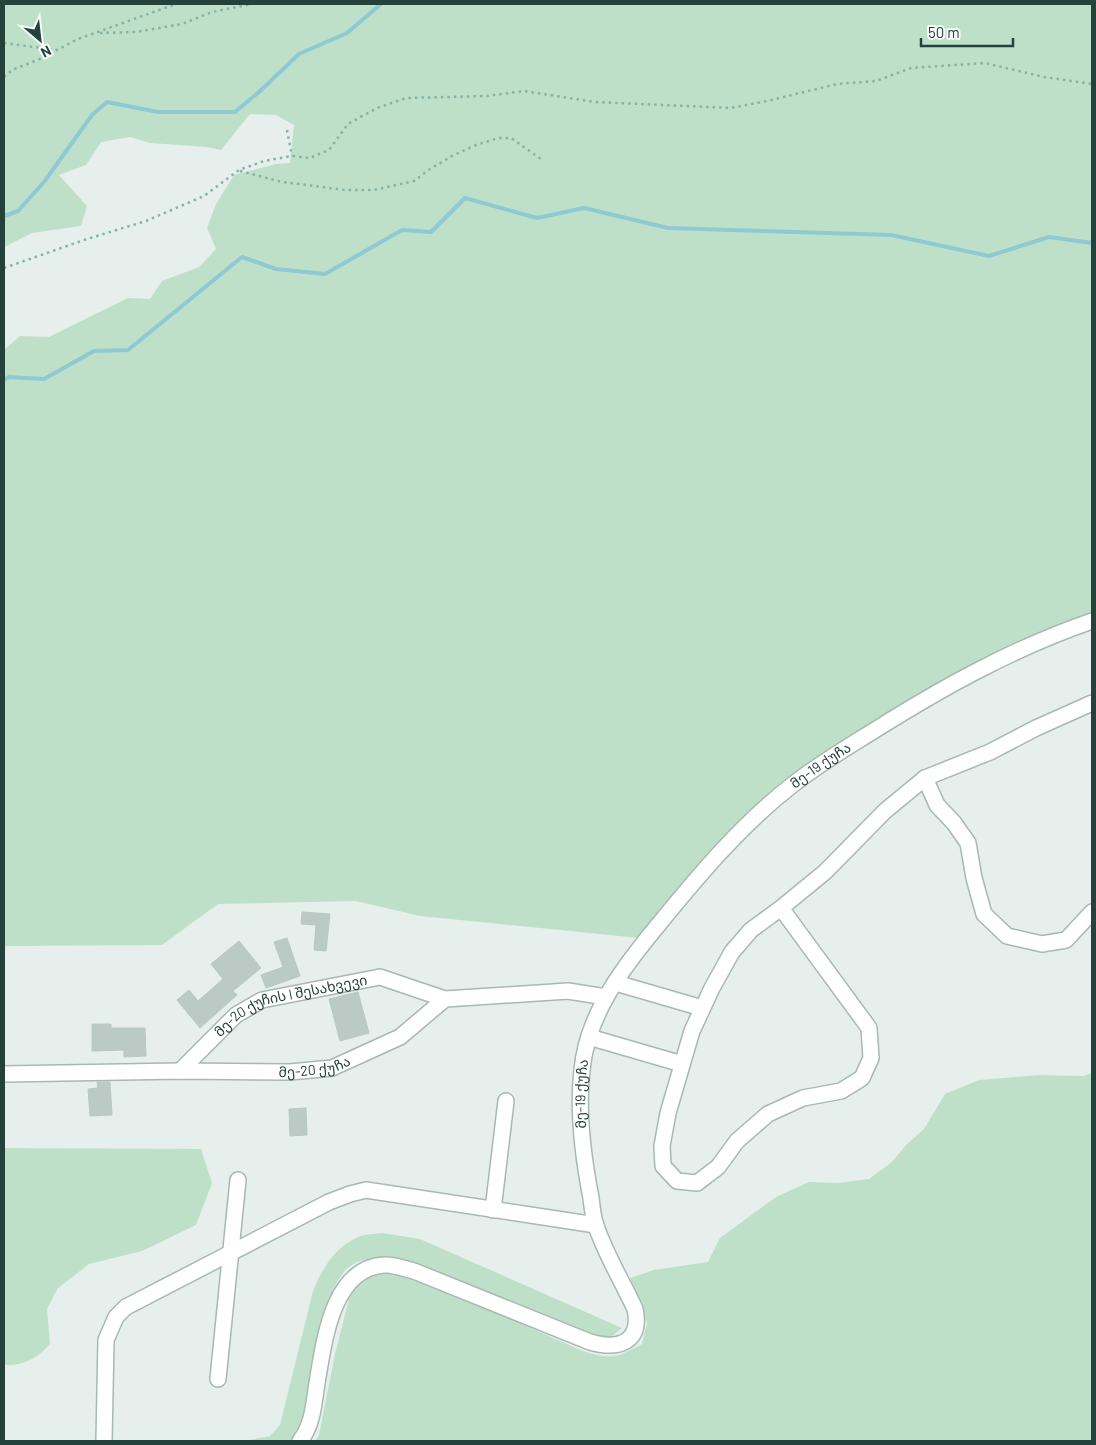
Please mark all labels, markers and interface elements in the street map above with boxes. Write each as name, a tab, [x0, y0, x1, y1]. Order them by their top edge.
north arrow	[15, 15, 65, 65]
scale bar	[921, 15, 1014, 47]
text: 50 m	[928, 23, 960, 41]
text: N	[38, 42, 54, 62]
street label: მე-19 ქუჩა	[786, 738, 854, 792]
street label: მე-20 ქუჩის I შესახვევი	[210, 971, 368, 1040]
street label: მე-20 ქუჩა	[278, 1052, 353, 1081]
street label: მე-19 ქუჩა	[571, 1058, 591, 1129]

